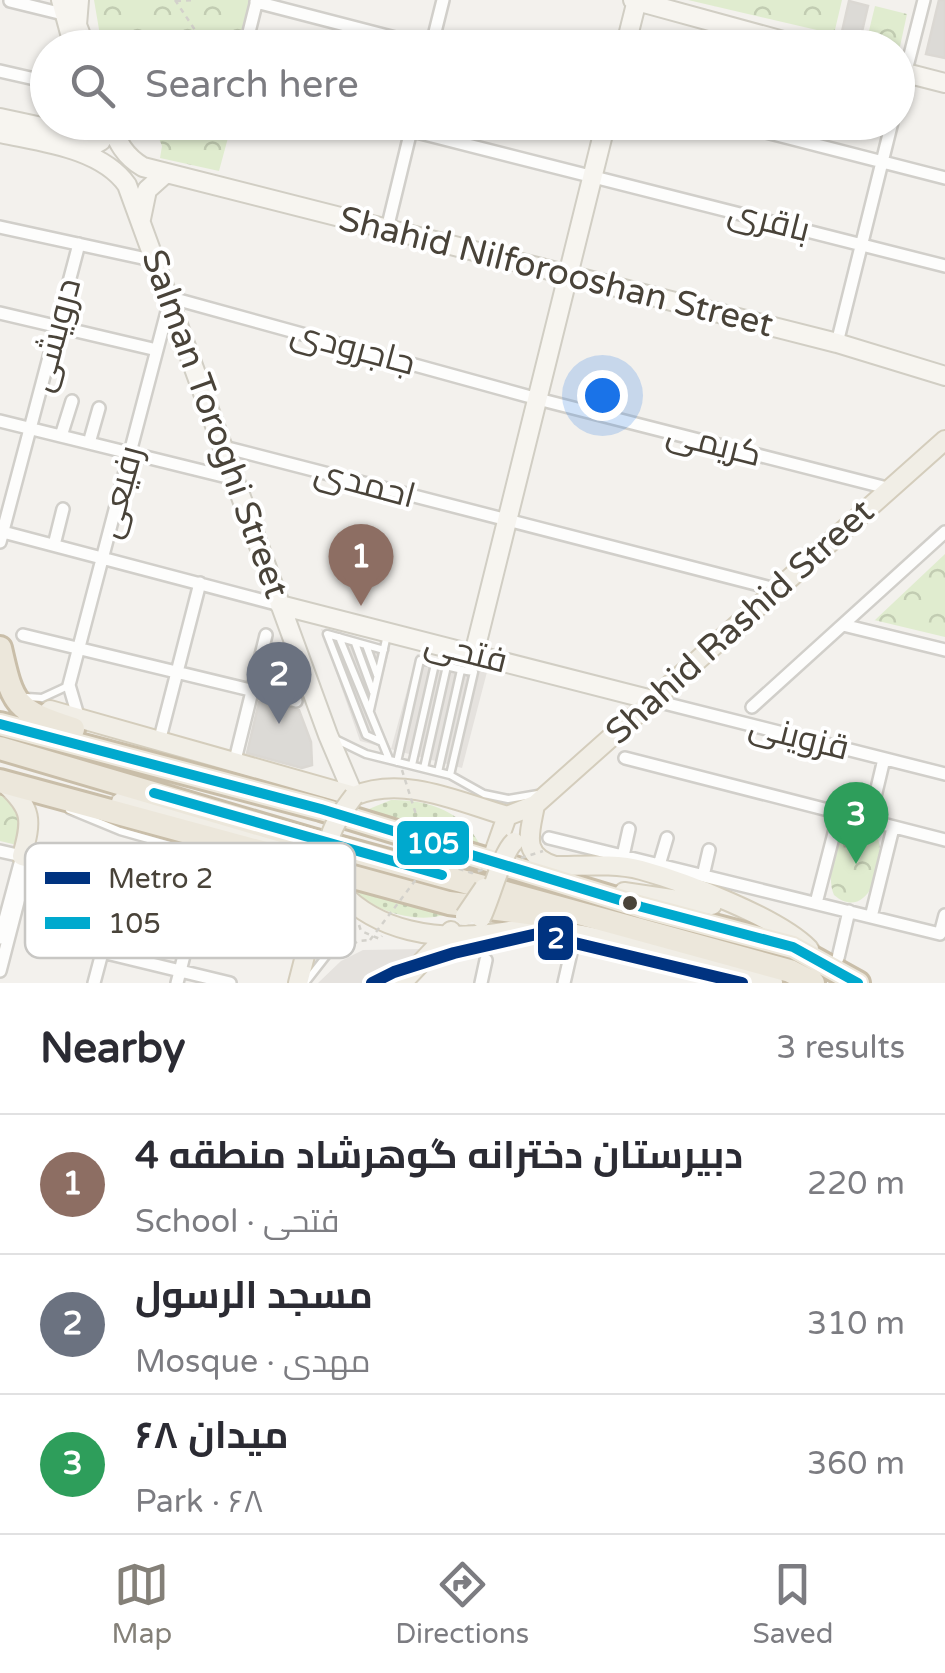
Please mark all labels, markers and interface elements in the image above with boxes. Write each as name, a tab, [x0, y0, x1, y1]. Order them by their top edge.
search box	[30, 30, 915, 140]
icon: search	[65, 58, 120, 113]
text: Search here	[145, 62, 359, 108]
street label: باقری	[724, 191, 814, 251]
street label: Shahid Nilforooshan Street	[335, 198, 777, 346]
street label: Salman Toroghi Street	[132, 244, 298, 604]
street label: درویشی	[20, 274, 90, 396]
street label: جاجرودی	[286, 311, 420, 385]
your location	[577, 370, 628, 421]
street label: کریمی	[662, 412, 766, 476]
street label: رفیعی	[88, 441, 152, 543]
street label: احمدی	[310, 450, 420, 518]
street label: Shahid Rashid Street	[597, 491, 883, 753]
pin: 1	[328, 524, 394, 606]
street label: فتحی	[420, 622, 512, 682]
pin: 2	[246, 642, 312, 724]
street label: قزوینی	[745, 704, 853, 770]
pin: 3	[824, 782, 888, 864]
line badge: 105	[395, 819, 471, 867]
text: 105	[407, 827, 459, 861]
legend	[25, 843, 355, 958]
text: Metro 2	[108, 862, 213, 896]
unlabelled marker	[620, 893, 640, 913]
text: 105	[108, 907, 161, 941]
line badge: 2	[536, 914, 575, 962]
text: 2	[547, 922, 565, 956]
text: Nearby	[40, 1023, 185, 1074]
text: 3 results	[776, 1029, 905, 1067]
text: دبیرستان دخترانه گوهرشاد منطقه 4	[135, 1133, 743, 1179]
text: 1	[62, 1165, 83, 1203]
text: 220 m	[807, 1165, 905, 1203]
text: School · فتحی	[135, 1203, 340, 1241]
text: مسجد الرسول	[135, 1273, 373, 1319]
text: 2	[62, 1305, 83, 1343]
text: 310 m	[807, 1305, 905, 1343]
text: Mosque · مهدی	[135, 1343, 371, 1381]
text: میدان ۶۸	[135, 1413, 289, 1459]
text: 3	[62, 1445, 83, 1483]
text: 360 m	[807, 1445, 905, 1483]
text: Park · ۶۸	[135, 1483, 264, 1521]
tab: Map	[112, 1557, 172, 1651]
tab: Directions	[395, 1557, 529, 1651]
tab: Saved	[752, 1557, 833, 1651]

